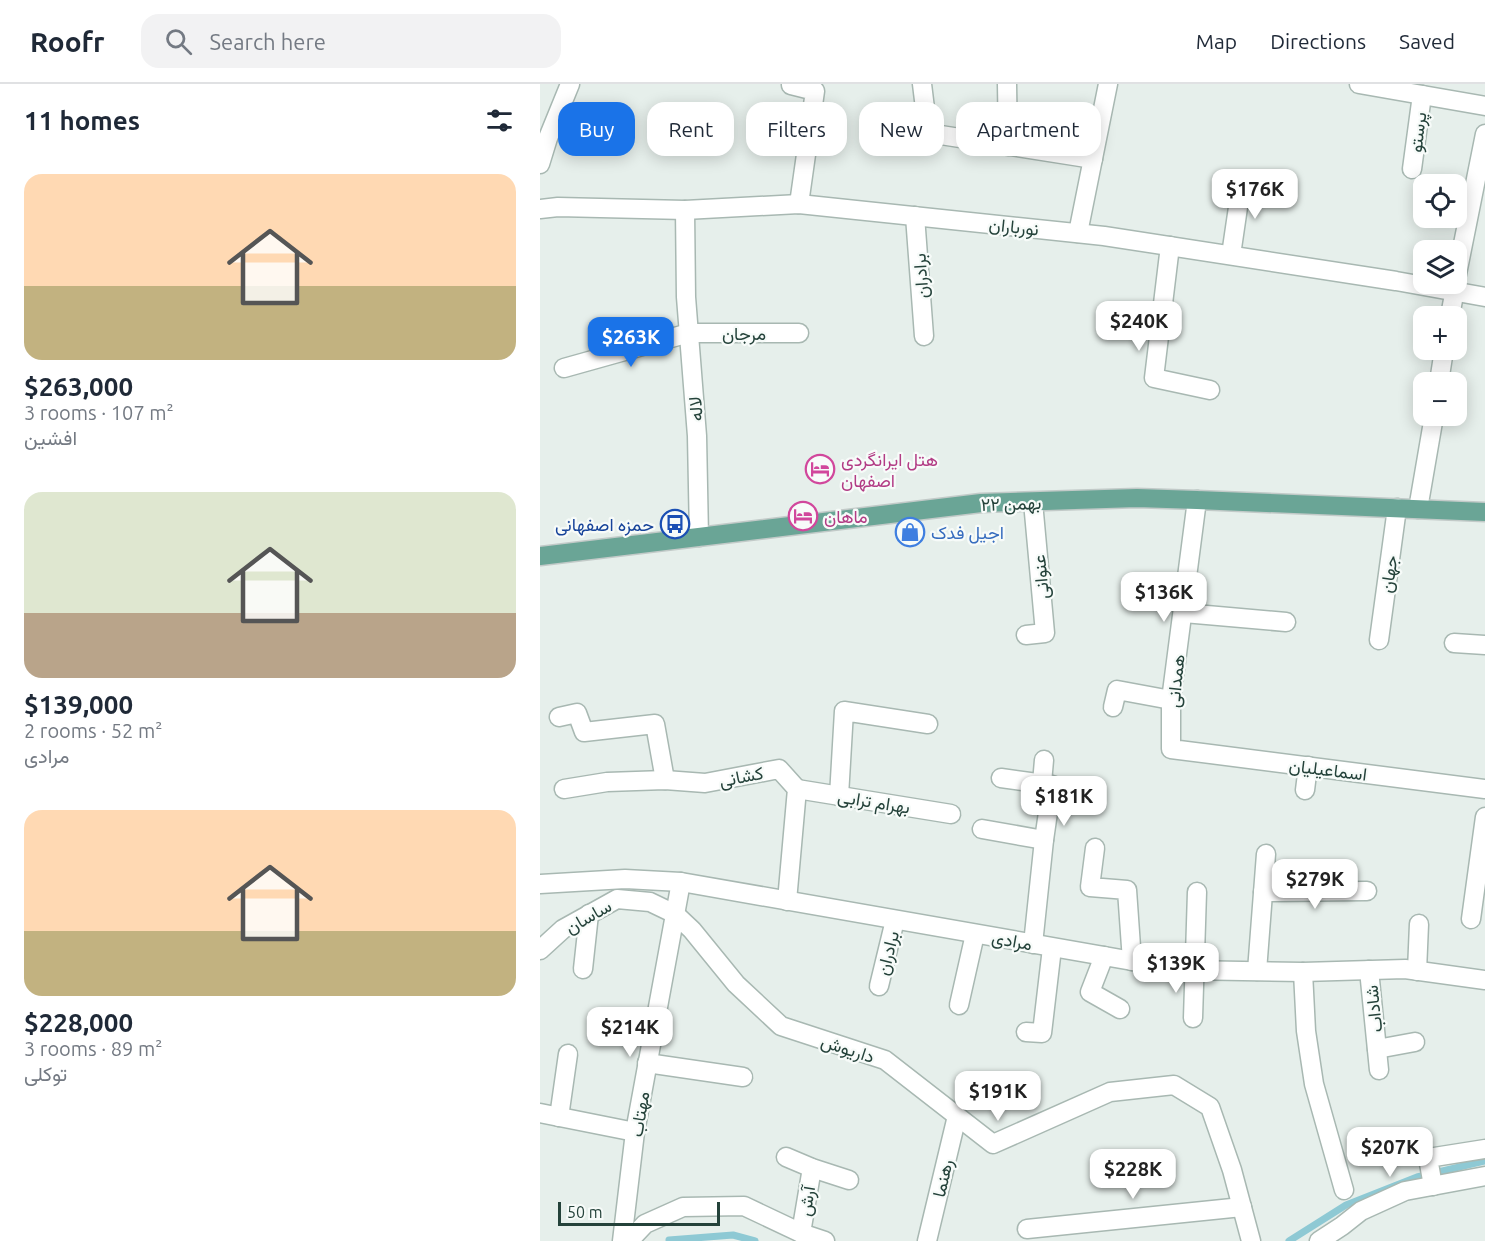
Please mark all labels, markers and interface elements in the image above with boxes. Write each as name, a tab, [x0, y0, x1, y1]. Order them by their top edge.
search box	[141, 14, 561, 68]
icon: search	[162, 25, 195, 58]
text: Roofr	[30, 26, 105, 57]
text: Search here	[210, 29, 326, 54]
text: Map	[1196, 29, 1237, 53]
text: Directions	[1270, 29, 1366, 53]
text: Saved	[1399, 29, 1455, 53]
chip: Buy	[558, 102, 635, 156]
chip: Rent	[647, 102, 734, 156]
chip: Filters	[746, 102, 847, 156]
chip: New	[859, 102, 944, 156]
chip: Apartment	[956, 102, 1101, 156]
icon: filters	[483, 104, 516, 137]
text: 11 homes	[24, 106, 140, 135]
street label: پرستو	[1405, 111, 1432, 154]
pin: $176K	[1213, 169, 1297, 220]
map controls	[1413, 174, 1467, 426]
button: locate	[1413, 174, 1467, 228]
text: $176K	[1226, 177, 1284, 200]
icon: home	[216, 213, 324, 321]
street label: نورباران	[988, 213, 1040, 241]
button: layers	[1413, 240, 1467, 294]
street label: برادران	[908, 253, 934, 299]
pin: $240K	[1097, 301, 1181, 352]
button: +	[1413, 306, 1467, 360]
text: $240K	[1110, 309, 1168, 332]
pin: $263K	[589, 317, 673, 368]
street label: مرجان	[722, 323, 766, 345]
text: $263K	[602, 325, 660, 348]
text: $263,000	[24, 372, 133, 401]
button: −	[1413, 372, 1467, 426]
street label: لاله	[684, 396, 706, 422]
text: 3 rooms · 107 m²	[24, 401, 174, 424]
text: افشین	[24, 426, 77, 449]
place label: هتل ایرانگردی اصفهان	[841, 449, 938, 492]
hotel icon: هتل ایرانگردی اصفهان	[804, 453, 836, 485]
street label: ۲۲ بهمن	[980, 492, 1042, 516]
hotel icon: ماهان	[787, 500, 819, 532]
place label: ماهان	[824, 506, 868, 527]
bus stop icon: حمزه اصفهانی	[659, 508, 691, 540]
place label: حمزه اصفهانی	[555, 514, 654, 536]
shop icon: اجیل فدک	[894, 516, 926, 548]
place label: اجیل فدک	[931, 522, 1004, 544]
icon: home	[216, 531, 324, 639]
street label: عنوانی	[1028, 554, 1054, 600]
street label: جهان	[1375, 554, 1403, 594]
pin: $136K	[1122, 572, 1206, 623]
text: $136K	[1135, 580, 1193, 603]
street label: همدانی	[1162, 653, 1190, 709]
text: $139,000	[24, 690, 133, 719]
text: 2 rooms · 52 m²	[24, 719, 162, 742]
text: مرادی	[24, 744, 69, 767]
street label: اسماعیلیان	[1288, 754, 1368, 785]
street label: کشانی	[717, 762, 765, 792]
pin: $181K	[1022, 776, 1106, 827]
text: $181K	[1035, 784, 1093, 807]
street label: بهرام ترابی	[836, 785, 912, 820]
icon: home	[216, 849, 324, 957]
pin: $279K	[1273, 859, 1357, 910]
text: $279K	[1286, 867, 1344, 890]
street label: ساسان	[561, 895, 615, 938]
street label: مرادی	[990, 927, 1034, 955]
street label: برادران	[872, 929, 904, 978]
pin: $139K	[1134, 943, 1218, 994]
text: $139K	[1147, 951, 1205, 974]
street label: شاداب	[1361, 984, 1386, 1034]
pin: $214K	[588, 1007, 672, 1058]
text: $228,000	[24, 1008, 133, 1037]
text: $214K	[601, 1015, 659, 1038]
street label: داریوش	[818, 1030, 877, 1068]
text: 3 rooms · 89 m²	[24, 1037, 162, 1060]
text: توکلی	[24, 1062, 67, 1085]
pin: $191K	[956, 1071, 1040, 1122]
text: $191K	[969, 1079, 1027, 1102]
street label: مهتاب	[626, 1090, 654, 1139]
pin: $207K	[1348, 1127, 1432, 1178]
text: $207K	[1361, 1135, 1419, 1158]
pin: $228K	[1091, 1149, 1175, 1200]
street label: رهنما	[928, 1157, 958, 1199]
text: $228K	[1104, 1157, 1162, 1180]
street label: آرش	[794, 1183, 820, 1218]
scale bar	[558, 1199, 720, 1226]
text: 50 m	[567, 1203, 603, 1221]

